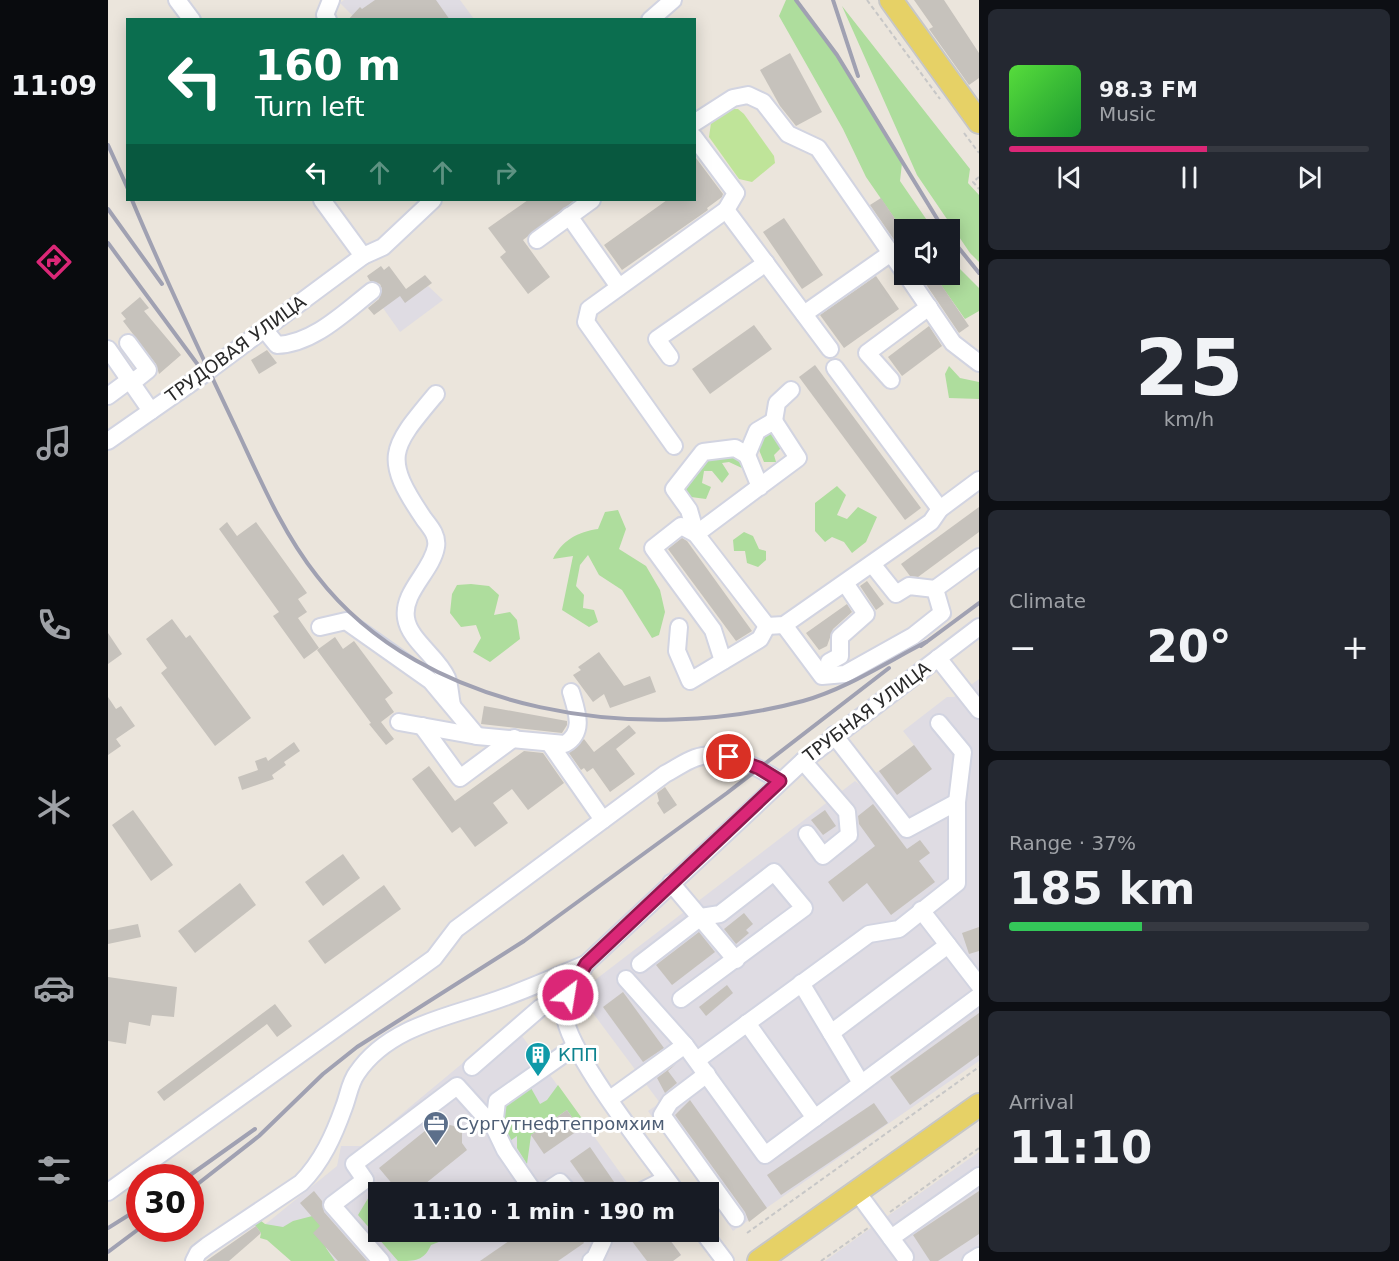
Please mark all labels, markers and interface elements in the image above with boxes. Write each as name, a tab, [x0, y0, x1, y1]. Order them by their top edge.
text: 160 m	[255, 41, 401, 90]
icon: left	[156, 42, 234, 120]
text: 11:09	[11, 70, 97, 101]
text: 98.3 FM	[1099, 77, 1198, 102]
text: Turn left	[255, 91, 365, 122]
text: Music	[1099, 102, 1156, 126]
icon: left	[300, 156, 333, 189]
icon: ahead	[363, 156, 396, 189]
icon: ahead	[426, 156, 459, 189]
icon: right	[489, 156, 522, 189]
icon: previous	[1053, 161, 1086, 194]
icon: pause	[1173, 161, 1206, 194]
icon: next	[1293, 161, 1326, 194]
map controls	[894, 219, 960, 285]
button: sound	[894, 219, 960, 285]
icon: directions	[33, 241, 75, 283]
street label: ТРУДОВАЯ УЛИЦА	[161, 290, 310, 407]
text: 25	[1135, 323, 1243, 413]
text: km/h	[1164, 407, 1214, 431]
icon: music	[33, 422, 75, 464]
text: Climate	[1009, 589, 1086, 613]
icon: phone	[33, 604, 75, 646]
text: 20°	[1146, 620, 1232, 673]
text: −	[1009, 628, 1037, 667]
text: +	[1341, 628, 1369, 667]
street label: ТРУБНАЯ УЛИЦА	[798, 657, 935, 767]
pin	[703, 731, 754, 782]
icon: arrive	[712, 740, 745, 773]
icon: climate	[33, 786, 75, 828]
text: Range · 37%	[1009, 831, 1136, 855]
text: 185 km	[1009, 862, 1195, 915]
position arrow	[536, 963, 600, 1027]
icon: car	[33, 967, 75, 1009]
building icon: КПП	[523, 1040, 553, 1078]
place label: КПП	[558, 1044, 598, 1065]
text: Arrival	[1009, 1090, 1074, 1114]
office icon: Сургутнефтепромхим	[421, 1109, 451, 1147]
place label: Сургутнефтепромхим	[456, 1113, 665, 1134]
text: 11:10	[1009, 1121, 1152, 1174]
icon: filters	[33, 1149, 75, 1191]
speed limit sign: 30	[126, 1164, 204, 1242]
text: 11:10 · 1 min · 190 m	[412, 1199, 675, 1224]

